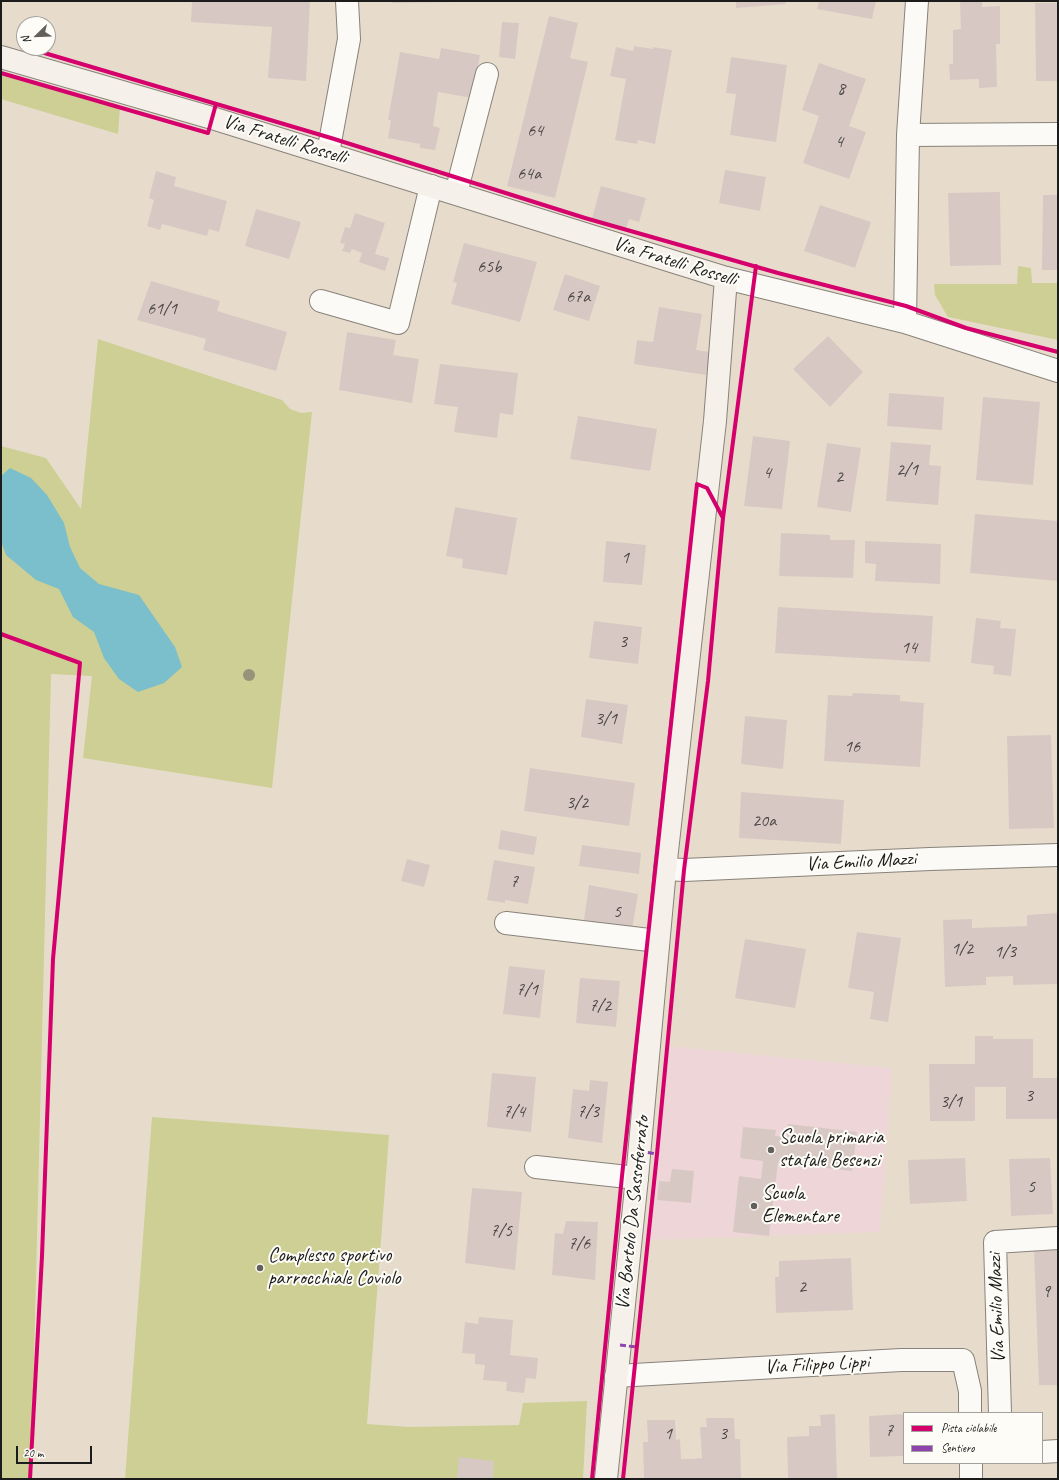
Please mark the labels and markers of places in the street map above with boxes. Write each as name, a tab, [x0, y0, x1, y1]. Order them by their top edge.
place label: Scuola primaria statale Besenzi	[779, 1126, 884, 1173]
marker: Scuola primaria statale Besenzi	[766, 1145, 776, 1155]
place label: Scuola Elementare	[762, 1182, 839, 1229]
marker: Scuola Elementare	[749, 1201, 759, 1211]
place label: Complesso sportivo parrocchiale Coviolo	[268, 1244, 401, 1291]
marker: Complesso sportivo parrocchiale Coviolo	[255, 1263, 265, 1273]

